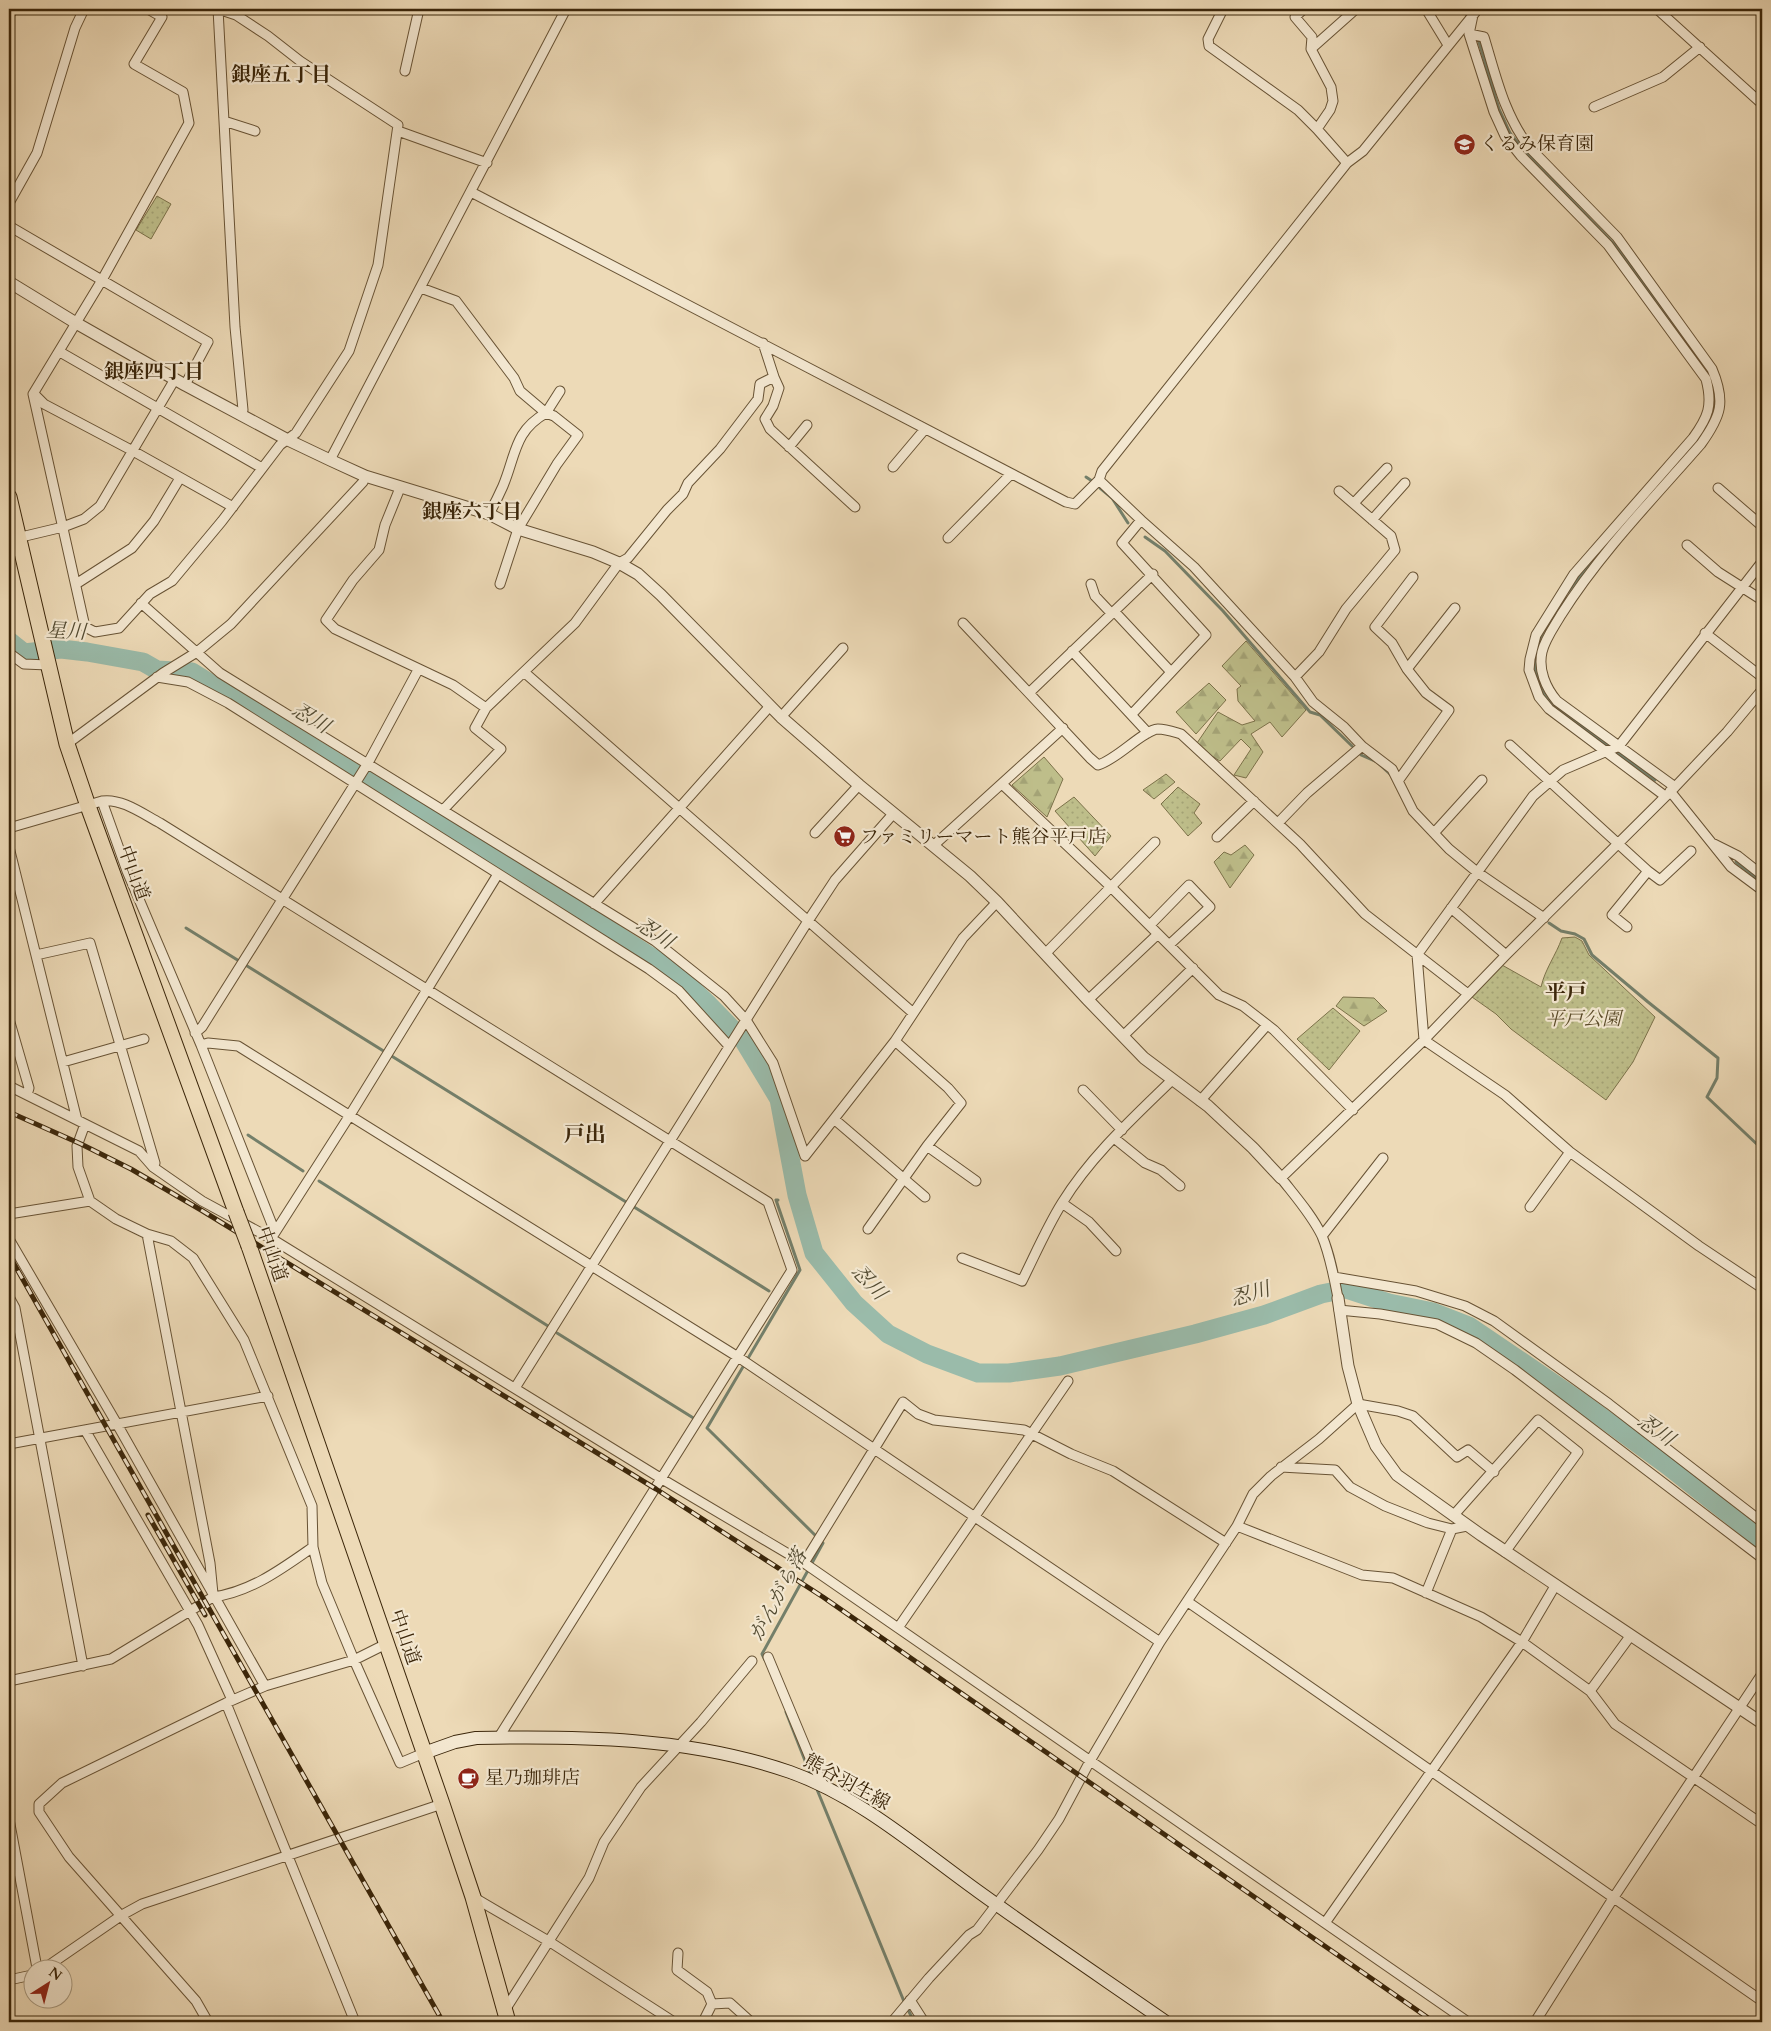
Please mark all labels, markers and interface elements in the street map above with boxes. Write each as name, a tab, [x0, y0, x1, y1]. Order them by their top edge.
district label: 銀座五丁目	[231, 61, 331, 88]
place label: くるみ保育園	[1480, 131, 1594, 157]
school or university icon: くるみ保育園	[1452, 132, 1476, 156]
district label: 銀座四丁目	[104, 358, 204, 385]
district label: 銀座六丁目	[422, 498, 522, 525]
water label: 星川	[45, 616, 89, 646]
water label: 忍川	[287, 696, 337, 741]
place label: ファミリーマート熊谷平戸店	[860, 824, 1107, 850]
supermarket icon: ファミリーマート熊谷平戸店	[832, 825, 856, 849]
street label: 中山道	[112, 842, 156, 904]
water label: 忍川	[631, 911, 681, 956]
district label: 平戸	[1545, 978, 1587, 1007]
park label: 平戸公園	[1545, 1006, 1624, 1032]
district label: 戸出	[564, 1120, 606, 1149]
street label: 中山道	[250, 1223, 294, 1285]
water label: 忍川	[845, 1258, 894, 1307]
water label: 忍川	[1227, 1275, 1275, 1313]
water label: 忍川	[1632, 1407, 1682, 1454]
water label: がんがら落	[743, 1542, 815, 1645]
street label: 中山道	[383, 1606, 427, 1668]
street label: 熊谷羽生線	[799, 1748, 895, 1816]
place label: 星乃珈琲店	[485, 1765, 580, 1791]
cafe icon: 星乃珈琲店	[457, 1766, 481, 1790]
north arrow	[22, 1958, 72, 2008]
text: N	[45, 1963, 66, 1985]

